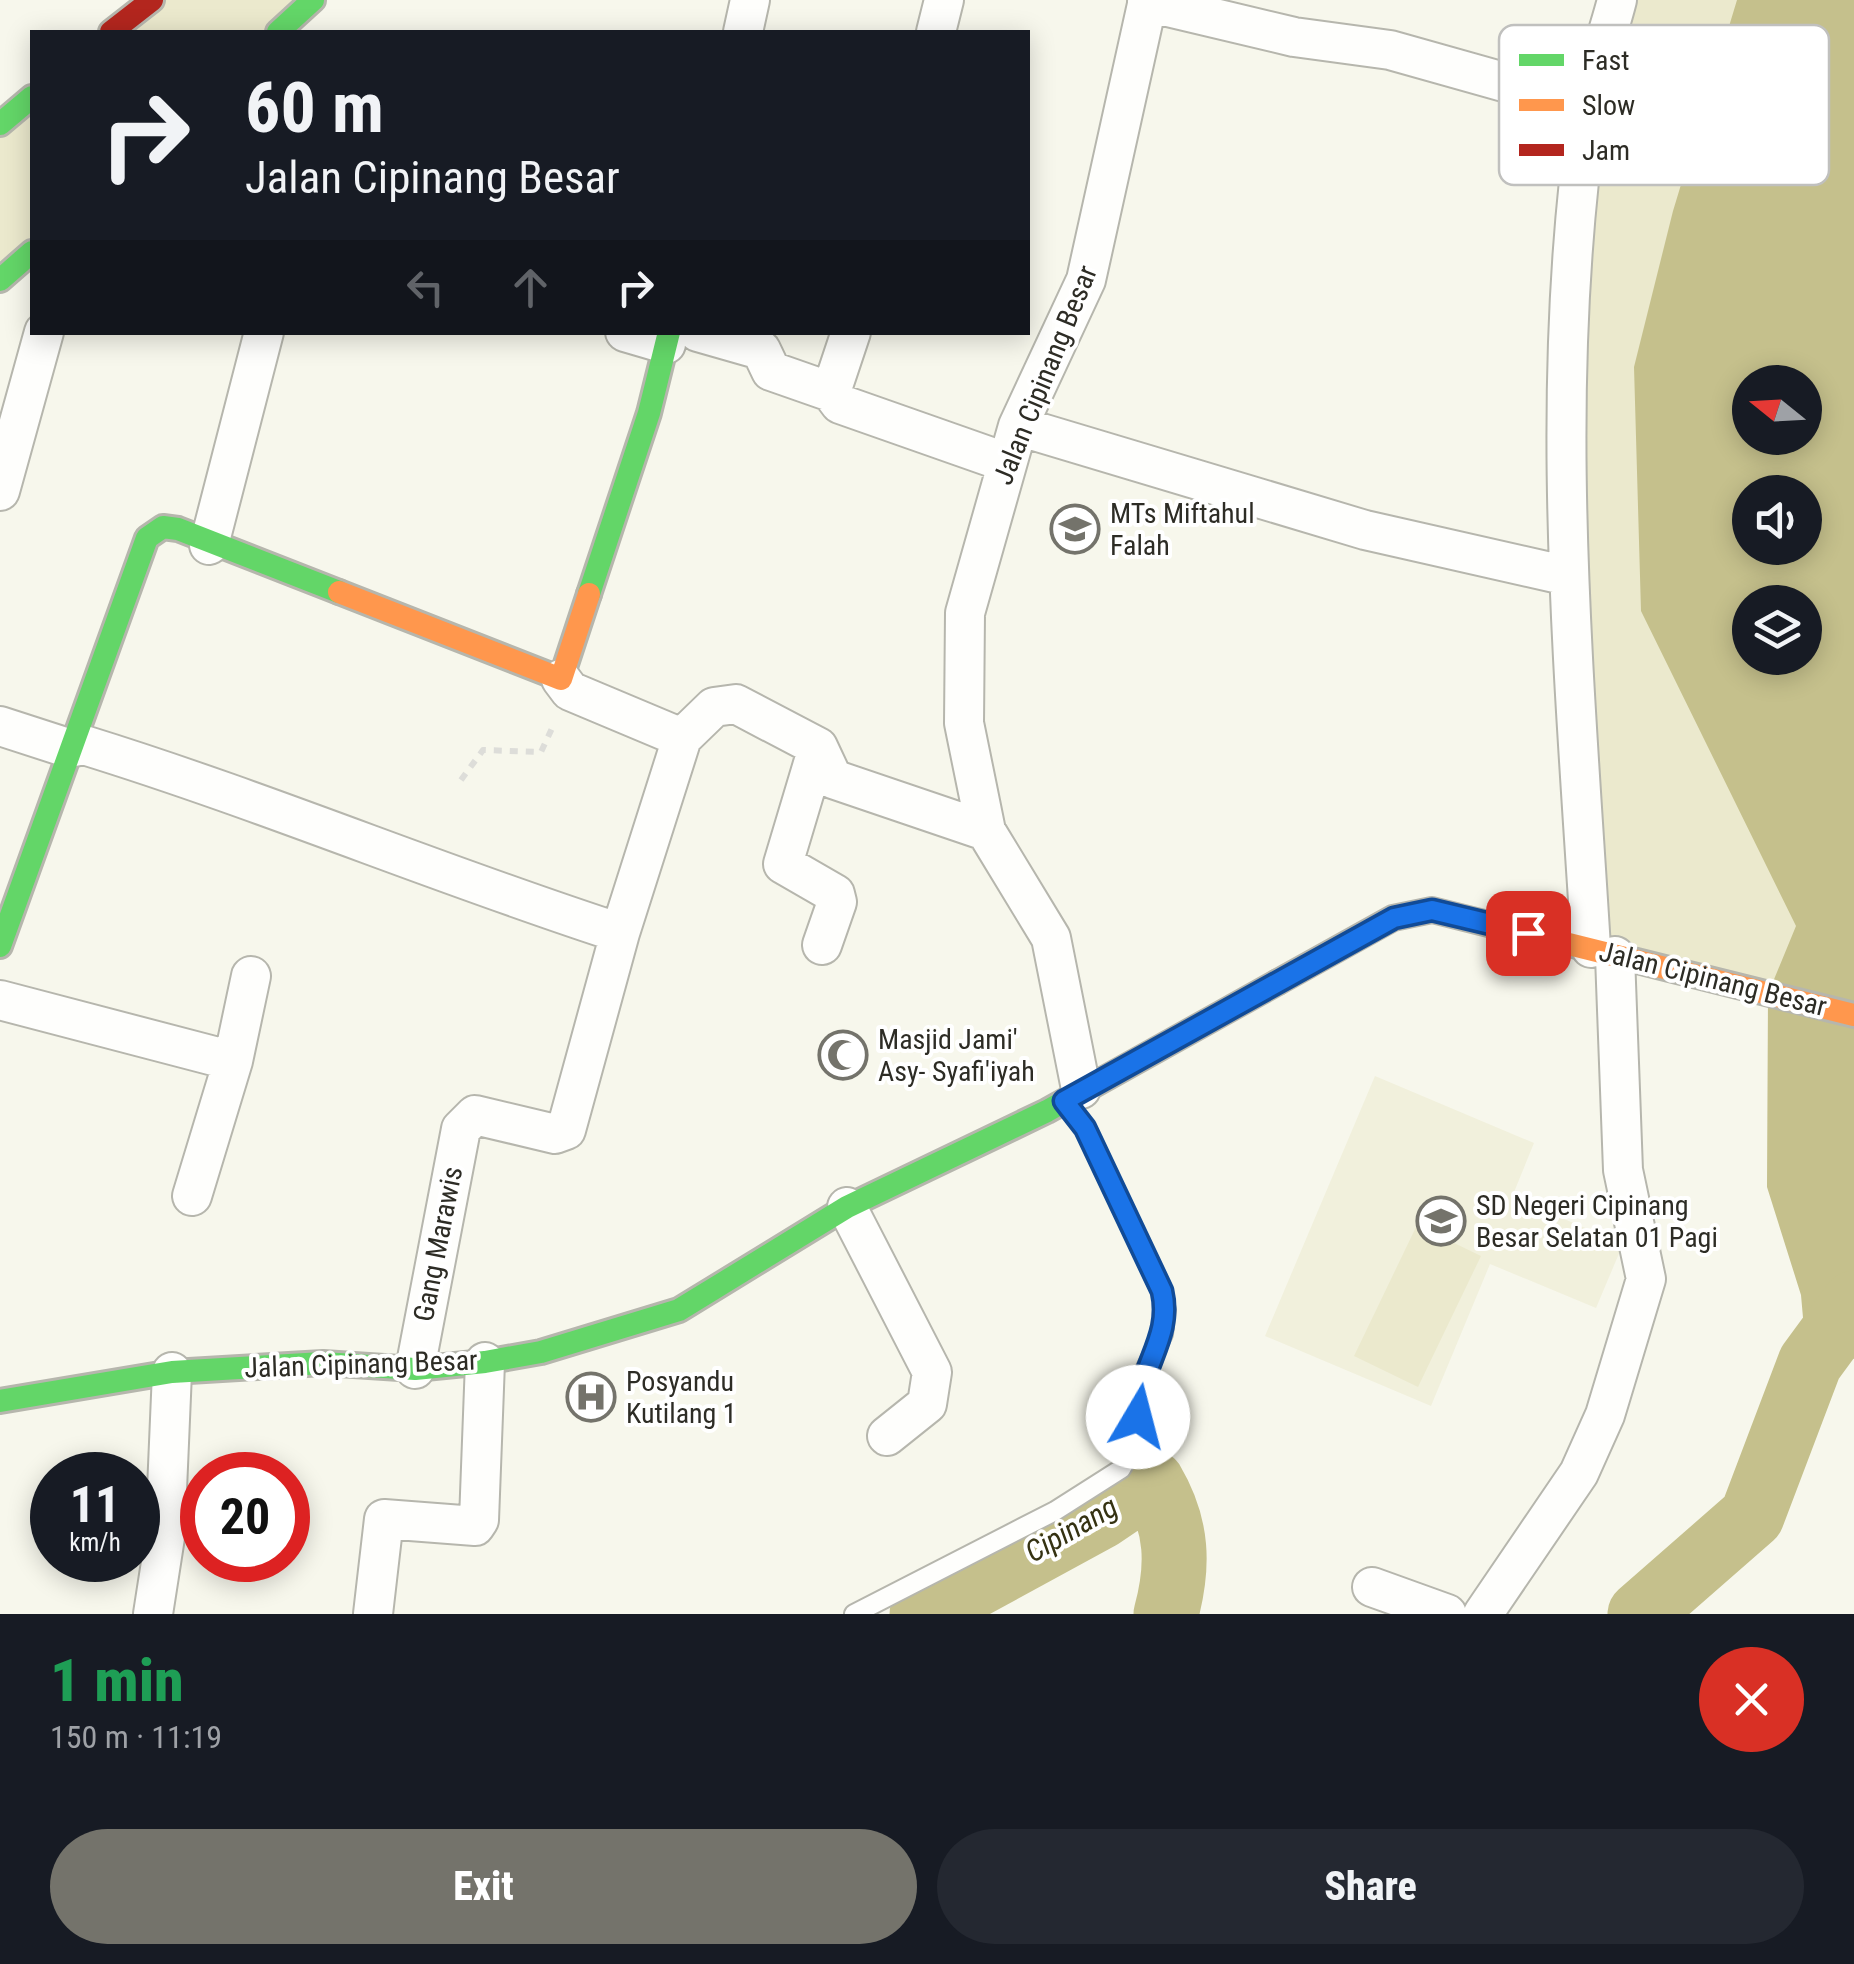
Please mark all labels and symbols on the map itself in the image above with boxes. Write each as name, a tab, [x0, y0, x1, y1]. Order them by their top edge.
legend	[1499, 25, 1829, 185]
text: Fast	[1582, 44, 1629, 77]
text: Slow	[1582, 89, 1635, 122]
text: Jam	[1582, 134, 1630, 167]
street label: Jalan Cipinang Besar	[986, 261, 1104, 489]
north arrow	[1732, 365, 1822, 455]
place label: MTs Miftahul Falah	[1110, 497, 1255, 562]
school or university icon: MTs Miftahul Falah	[1049, 503, 1101, 555]
pin	[1486, 891, 1571, 976]
street label: Jalan Cipinang Besar	[1596, 935, 1830, 1023]
place label: Masjid Jami' Asy- Syafi'iyah	[878, 1023, 1035, 1088]
mosque icon: Masjid Jami' Asy- Syafi'iyah	[817, 1029, 869, 1081]
street label: Gang Marawis	[407, 1164, 469, 1324]
place label: SD Negeri Cipinang Besar Selatan 01 Pagi	[1476, 1189, 1718, 1254]
school or university icon: SD Negeri Cipinang Besar Selatan 01 Pagi	[1415, 1195, 1467, 1247]
street label: Jalan Cipinang Besar	[244, 1343, 478, 1385]
place label: Posyandu Kutilang 1	[626, 1365, 737, 1430]
position arrow	[1086, 1365, 1190, 1469]
hospital icon: Posyandu Kutilang 1	[565, 1371, 617, 1423]
speed limit sign: 20	[180, 1452, 310, 1582]
water label: Cipinang	[1019, 1489, 1123, 1569]

